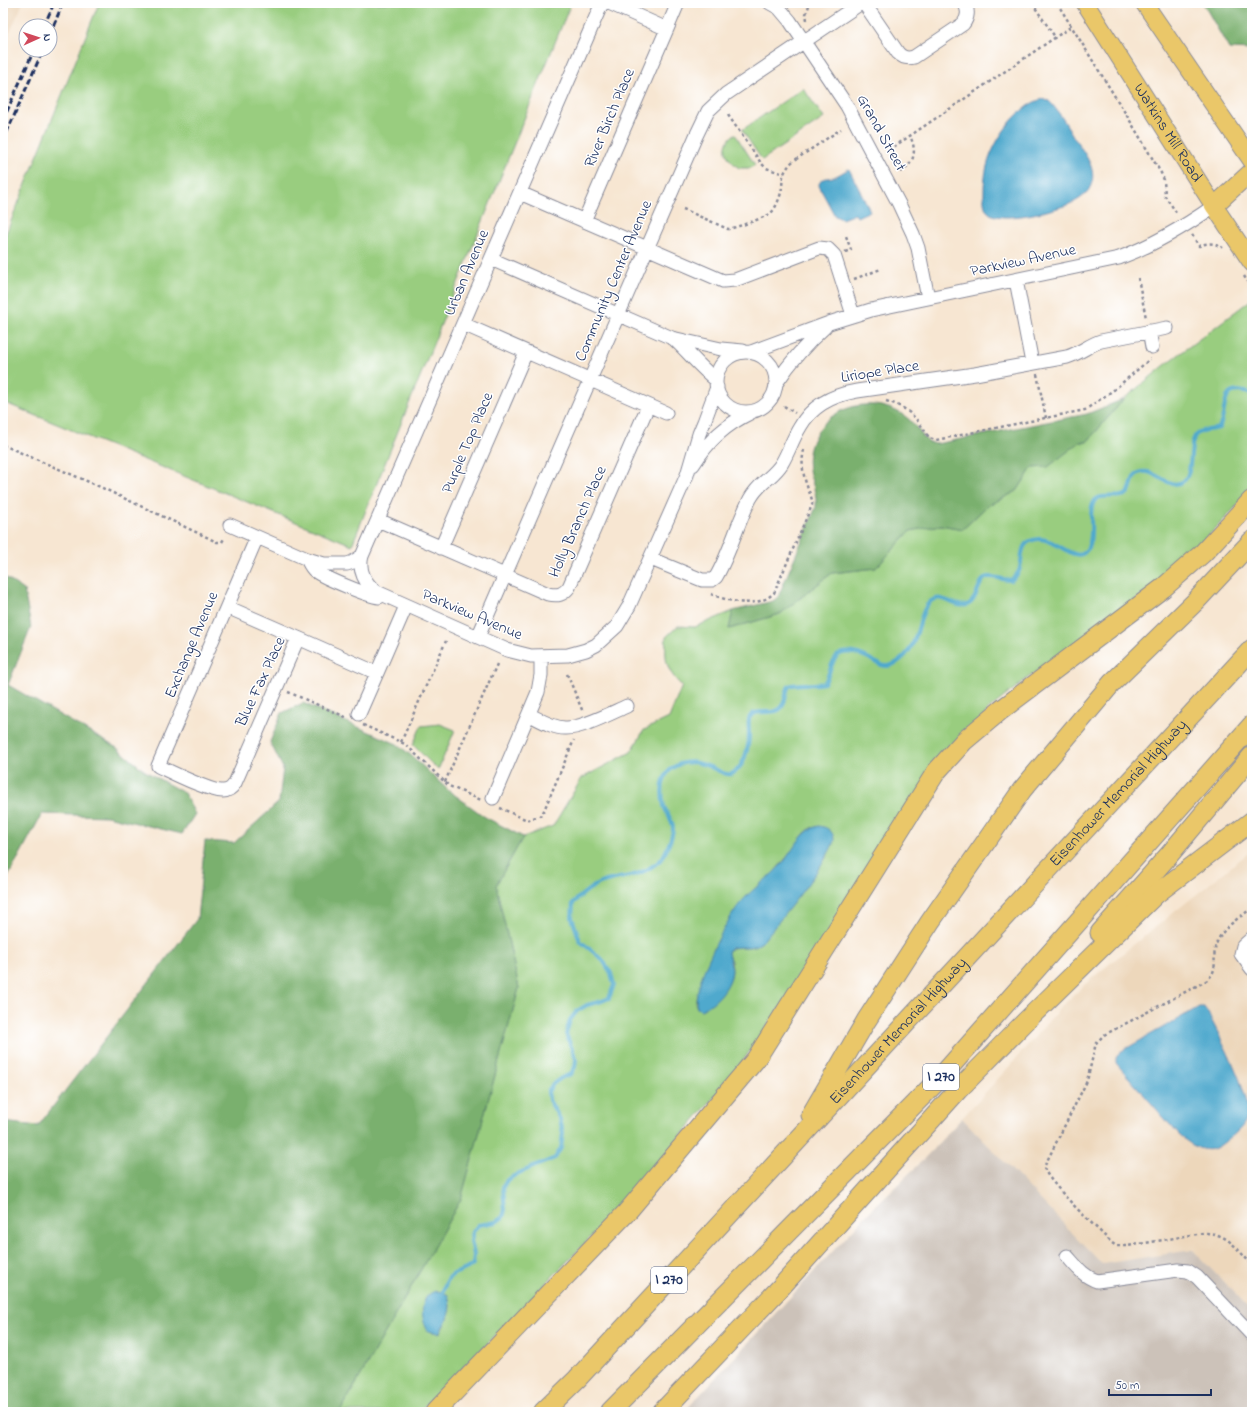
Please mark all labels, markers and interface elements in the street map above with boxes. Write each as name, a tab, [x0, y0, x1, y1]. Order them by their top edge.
north arrow	[18, 18, 58, 58]
text: N	[39, 33, 55, 42]
street label: River Birch Place	[578, 64, 642, 171]
street label: Watkins Mill Road	[1127, 79, 1208, 187]
street label: Grand Street	[850, 90, 912, 176]
street label: Community Center Avenue	[569, 196, 659, 365]
street label: Urban Avenue	[438, 225, 496, 320]
street label: Parkview Avenue	[968, 238, 1079, 284]
street label: Liriope Place	[839, 354, 922, 390]
street label: Purple Top Place	[436, 388, 500, 497]
street label: Holly Branch Place	[543, 461, 614, 582]
street label: Parkview Avenue	[418, 583, 527, 647]
street label: Exchange Avenue	[159, 587, 226, 702]
street label: Blue Fax Place	[229, 632, 293, 732]
street label: Eisenhower Memorial Highway	[1044, 714, 1193, 873]
street label: Eisenhower Memorial Highway	[824, 952, 973, 1111]
road number: I 270	[923, 1064, 959, 1090]
road number: I 270	[651, 1267, 687, 1293]
scale bar	[1109, 1371, 1211, 1397]
text: 50 m	[1115, 1377, 1139, 1395]

